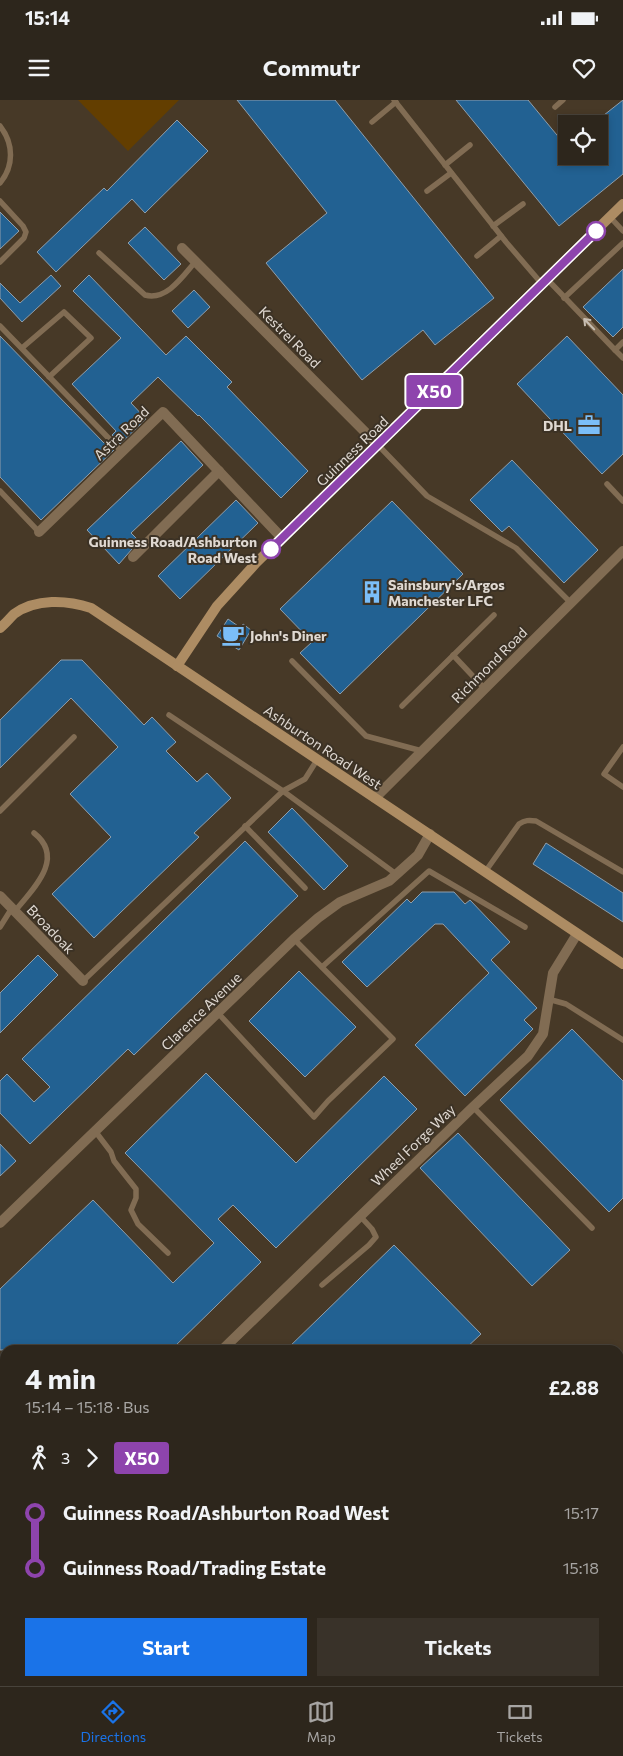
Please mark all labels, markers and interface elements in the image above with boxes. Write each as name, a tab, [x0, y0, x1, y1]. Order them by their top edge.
text: 15:14	[25, 6, 70, 29]
icon: menu	[25, 54, 53, 82]
text: Commutr	[263, 54, 360, 81]
icon: heart	[570, 54, 598, 82]
map controls	[558, 115, 608, 165]
button: locate	[558, 115, 608, 165]
unlabelled marker	[586, 221, 606, 241]
street label: Kestrel Road	[256, 303, 324, 371]
one-way arrow	[583, 317, 595, 330]
line badge: X50	[405, 375, 463, 407]
text: X50	[416, 380, 452, 402]
street label: Astra Road	[90, 403, 152, 463]
office icon: DHL	[576, 412, 602, 438]
street label: Guinness Road	[313, 413, 391, 489]
place label: DHL	[543, 417, 572, 434]
place label: Guinness Road/Ashburton Road West	[89, 533, 257, 566]
marker: Guinness Road/Ashburton Road West	[261, 539, 281, 559]
place label: Sainsbury's/Argos Manchester LFC	[388, 576, 505, 609]
building icon: Sainsbury's/Argos Manchester LFC	[359, 579, 385, 605]
cafe icon: John's Diner	[220, 622, 246, 648]
street label: Richmond Road	[448, 624, 530, 706]
place label: John's Diner	[250, 627, 327, 644]
street label: Ashburton Road West	[261, 701, 385, 793]
street label: Broadoak	[24, 901, 79, 957]
street label: Clarence Avenue	[157, 968, 245, 1054]
street label: Wheel Forge Way	[367, 1101, 459, 1189]
text: 4 min	[25, 1361, 96, 1395]
text: £2.88	[548, 1376, 599, 1399]
text: 15:14 – 15:18 · Bus	[25, 1397, 150, 1416]
icon: walk	[25, 1444, 53, 1472]
icon: forward	[78, 1444, 106, 1472]
text: X50	[124, 1447, 159, 1469]
text: 3	[61, 1448, 70, 1467]
text: Guinness Road/Ashburton Road West	[63, 1501, 389, 1524]
text: 15:17	[564, 1503, 599, 1522]
text: Guinness Road/Trading Estate	[63, 1556, 326, 1579]
text: 15:18	[563, 1558, 599, 1577]
button: Start	[25, 1618, 307, 1676]
button: Tickets	[317, 1618, 599, 1676]
tab: Directions	[80, 1698, 146, 1745]
tab: Map	[307, 1698, 336, 1745]
tab: Tickets	[496, 1698, 543, 1745]

